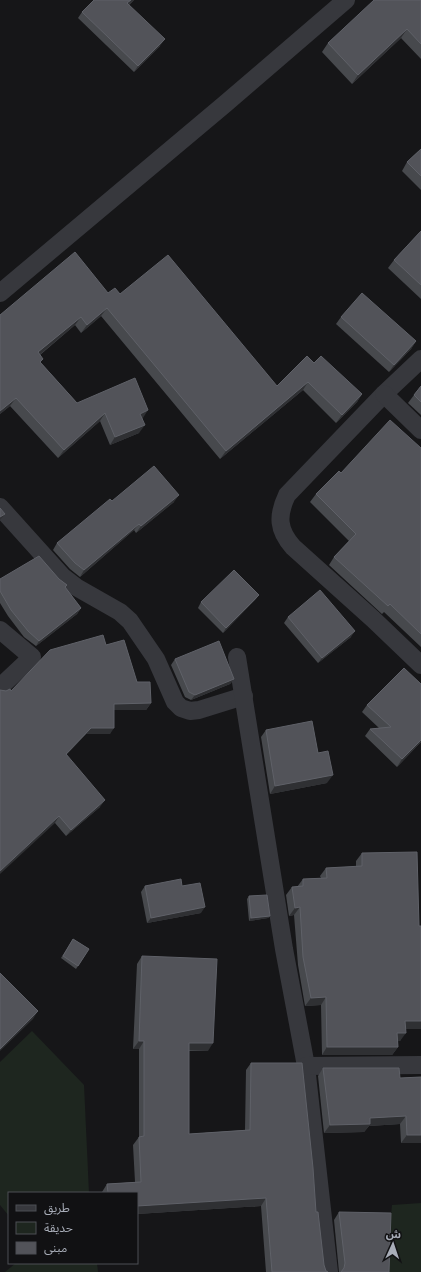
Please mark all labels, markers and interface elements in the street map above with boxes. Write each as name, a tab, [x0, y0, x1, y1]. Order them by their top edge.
legend	[8, 1192, 138, 1264]
text: طريق	[44, 1198, 70, 1217]
text: حديقة	[44, 1218, 73, 1237]
north arrow	[373, 1224, 413, 1264]
text: ش	[386, 1226, 401, 1242]
text: مبنى	[44, 1238, 67, 1257]

